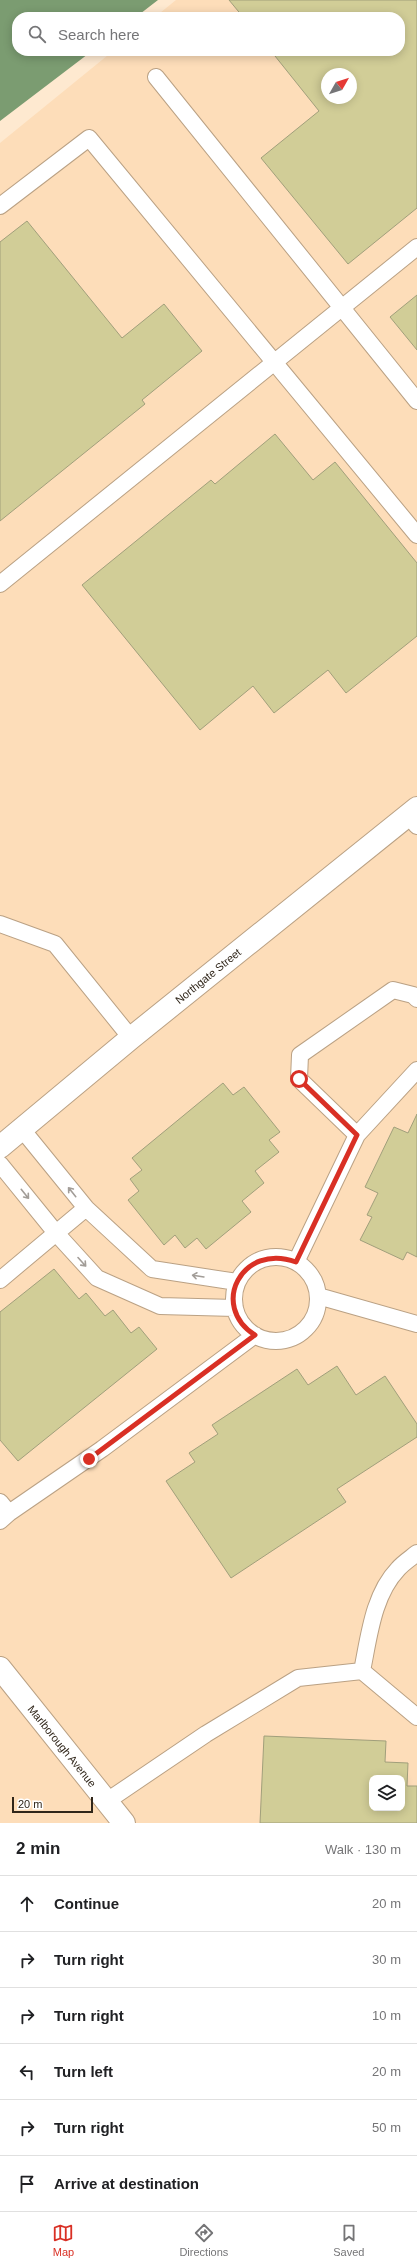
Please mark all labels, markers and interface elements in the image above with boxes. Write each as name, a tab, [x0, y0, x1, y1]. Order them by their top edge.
search box	[12, 12, 405, 56]
icon: search	[26, 23, 48, 45]
text: Search here	[58, 26, 140, 43]
north arrow	[321, 68, 357, 104]
street label: Northgate Street	[173, 946, 243, 1006]
route start	[290, 1070, 308, 1088]
one-way arrow	[68, 1186, 77, 1197]
one-way arrow	[20, 1189, 29, 1199]
one-way arrow	[77, 1257, 87, 1267]
one-way arrow	[192, 1272, 205, 1280]
route end	[80, 1450, 98, 1468]
street label: Marlborough Avenue	[25, 1703, 99, 1789]
map controls	[369, 1775, 405, 1811]
button: layers	[369, 1775, 405, 1811]
scale bar	[12, 1795, 93, 1814]
text: 20 m	[18, 1798, 42, 1810]
text: 2 min	[16, 1839, 60, 1858]
text: Walk · 130 m	[325, 1842, 401, 1857]
icon: ahead	[16, 1893, 38, 1915]
text: Continue	[54, 1895, 119, 1912]
text: 20 m	[372, 1896, 401, 1911]
icon: right	[16, 1949, 38, 1971]
text: Turn right	[54, 1951, 124, 1968]
text: 30 m	[372, 1952, 401, 1967]
icon: right	[16, 2005, 38, 2027]
text: Turn right	[54, 2007, 124, 2024]
text: 10 m	[372, 2008, 401, 2023]
icon: left	[16, 2061, 38, 2083]
text: Turn left	[54, 2063, 113, 2080]
text: 20 m	[372, 2064, 401, 2079]
icon: right	[16, 2117, 38, 2139]
text: Turn right	[54, 2119, 124, 2136]
text: 50 m	[372, 2120, 401, 2135]
icon: arrive	[16, 2173, 38, 2195]
text: Arrive at destination	[54, 2175, 199, 2192]
tab: Map	[52, 2222, 74, 2258]
tab: Directions	[179, 2222, 228, 2258]
tab: Saved	[333, 2222, 364, 2258]

